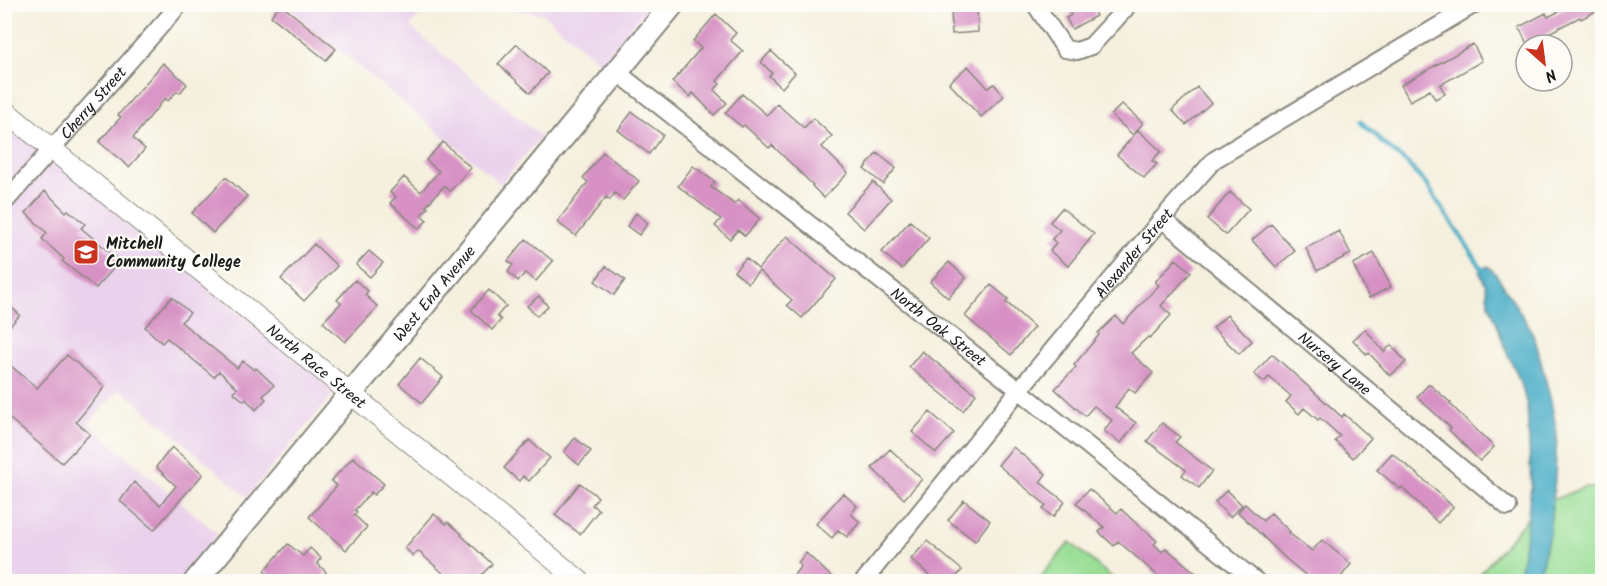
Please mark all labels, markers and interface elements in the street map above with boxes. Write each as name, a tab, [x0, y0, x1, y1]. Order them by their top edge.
north arrow	[1514, 33, 1574, 93]
street label: Cherry Street	[55, 61, 134, 146]
text: N	[1540, 62, 1561, 88]
street label: Alexander Street	[1089, 203, 1181, 305]
place label: Mitchell Community College	[106, 232, 241, 275]
school or university icon: Mitchell Community College	[71, 237, 101, 267]
street label: West End Avenue	[388, 240, 483, 348]
street label: North Oak Street	[884, 282, 992, 374]
street label: North Race Street	[260, 318, 372, 416]
street label: Nursery Lane	[1292, 326, 1376, 402]

